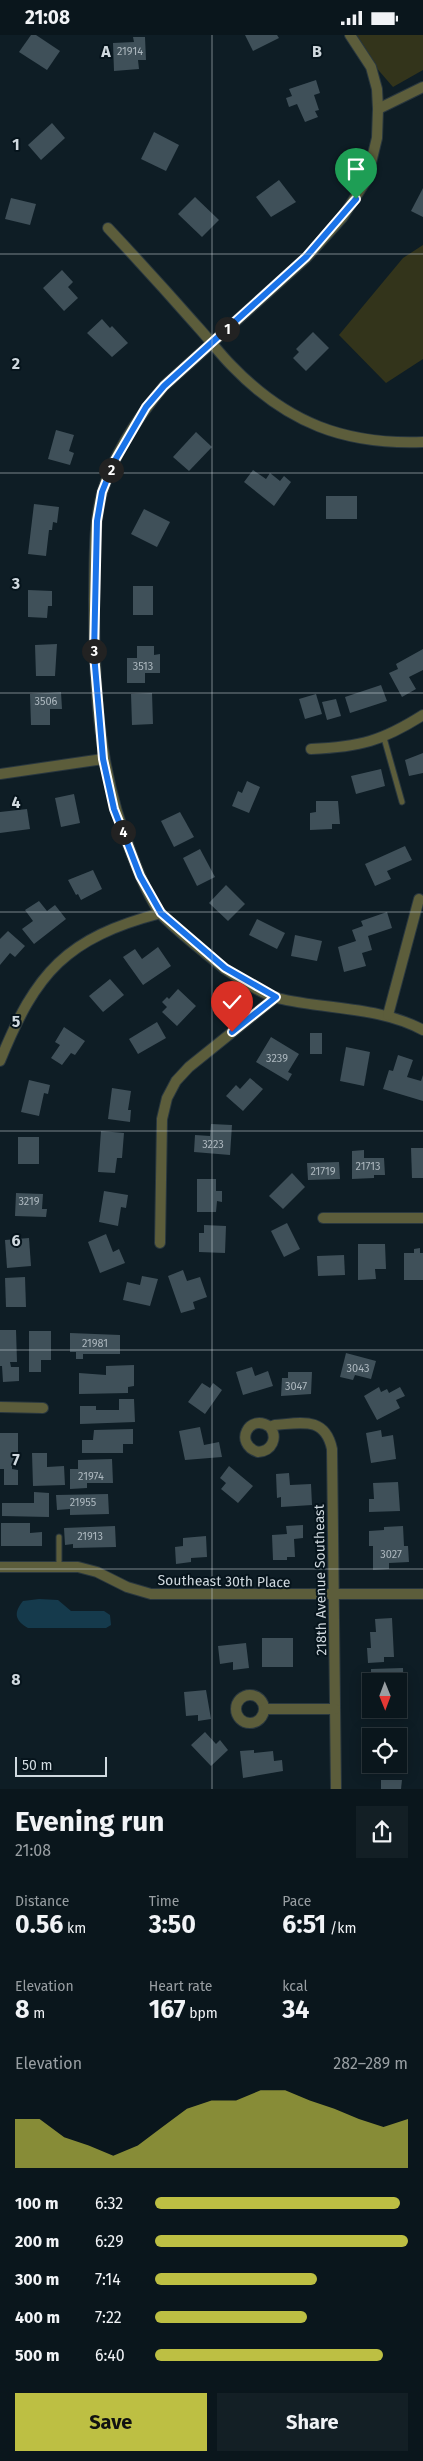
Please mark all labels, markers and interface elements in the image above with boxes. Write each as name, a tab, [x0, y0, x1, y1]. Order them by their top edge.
text: 21:08	[25, 6, 70, 29]
text: A	[100, 42, 111, 61]
text: B	[312, 42, 322, 61]
house number: 21914	[117, 45, 143, 58]
text: 1	[12, 135, 20, 154]
pin	[335, 148, 377, 199]
icon: arrive	[342, 155, 370, 183]
pin: 1	[214, 317, 240, 341]
text: 1	[224, 321, 231, 338]
text: 2	[12, 354, 20, 373]
pin: 2	[98, 457, 124, 483]
text: 2	[108, 462, 115, 479]
text: 3	[11, 574, 20, 593]
pin: 3	[82, 639, 106, 663]
text: 3	[91, 643, 98, 660]
house number: 3513	[133, 660, 153, 673]
house number: 3506	[34, 695, 58, 708]
text: 4	[11, 793, 21, 812]
pin: 4	[110, 819, 136, 845]
text: 4	[120, 824, 127, 841]
pin	[211, 981, 253, 1032]
icon: check	[218, 988, 246, 1016]
text: 5	[12, 1012, 21, 1031]
house number: 3239	[266, 1052, 288, 1065]
house number: 3223	[202, 1138, 224, 1151]
house number: 21713	[356, 1160, 380, 1173]
house number: 21719	[310, 1165, 336, 1178]
house number: 3219	[18, 1195, 40, 1208]
text: 6	[11, 1231, 21, 1250]
house number: 21981	[82, 1337, 108, 1350]
house number: 3043	[347, 1362, 369, 1375]
house number: 3047	[285, 1380, 307, 1393]
text: 7	[12, 1450, 20, 1469]
house number: 21974	[78, 1470, 104, 1483]
house number: 21955	[70, 1496, 97, 1509]
street label: 218th Avenue Southeast	[311, 1503, 330, 1656]
house number: 21913	[77, 1530, 103, 1543]
house number: 3027	[380, 1548, 402, 1561]
street label: Southeast 30th Place	[157, 1572, 291, 1591]
text: 8	[11, 1670, 21, 1689]
north arrow	[362, 1673, 408, 1717]
map controls	[362, 1673, 407, 1773]
button: locate	[362, 1728, 407, 1773]
scale bar	[15, 1753, 108, 1777]
text: 50 m	[22, 1757, 53, 1774]
text: Evening run	[15, 1805, 164, 1838]
button: share	[356, 1806, 408, 1858]
text: 21:08	[15, 1841, 51, 1860]
text: Distance	[15, 1893, 69, 1910]
text: Time	[149, 1893, 179, 1910]
text: Pace	[282, 1893, 311, 1910]
text: 0.56	[15, 1910, 63, 1940]
text: 3:50	[149, 1910, 196, 1940]
text: 6:51	[282, 1910, 326, 1940]
text: km	[63, 1920, 86, 1937]
text: /km	[326, 1920, 356, 1937]
text: Elevation	[15, 1978, 74, 1995]
text: Heart rate	[149, 1978, 212, 1995]
text: kcal	[282, 1978, 308, 1995]
text: 8	[15, 1995, 30, 2025]
text: 167	[149, 1995, 185, 2025]
text: 34	[282, 1995, 309, 2025]
text: m	[30, 2005, 45, 2022]
text: bpm	[185, 2005, 218, 2022]
text: Elevation	[15, 2054, 82, 2073]
text: 282–289 m	[333, 2054, 408, 2073]
text: 100 m	[15, 2194, 58, 2213]
text: 6:32	[95, 2194, 123, 2213]
text: 200 m	[15, 2232, 59, 2251]
text: 6:29	[95, 2232, 124, 2251]
text: 300 m	[15, 2270, 59, 2289]
text: 7:14	[95, 2270, 121, 2289]
text: 400 m	[15, 2308, 60, 2327]
text: 7:22	[95, 2308, 122, 2327]
text: 500 m	[15, 2346, 60, 2365]
text: 6:40	[95, 2346, 125, 2365]
button: Save	[15, 2393, 207, 2451]
button: Share	[217, 2393, 408, 2451]

